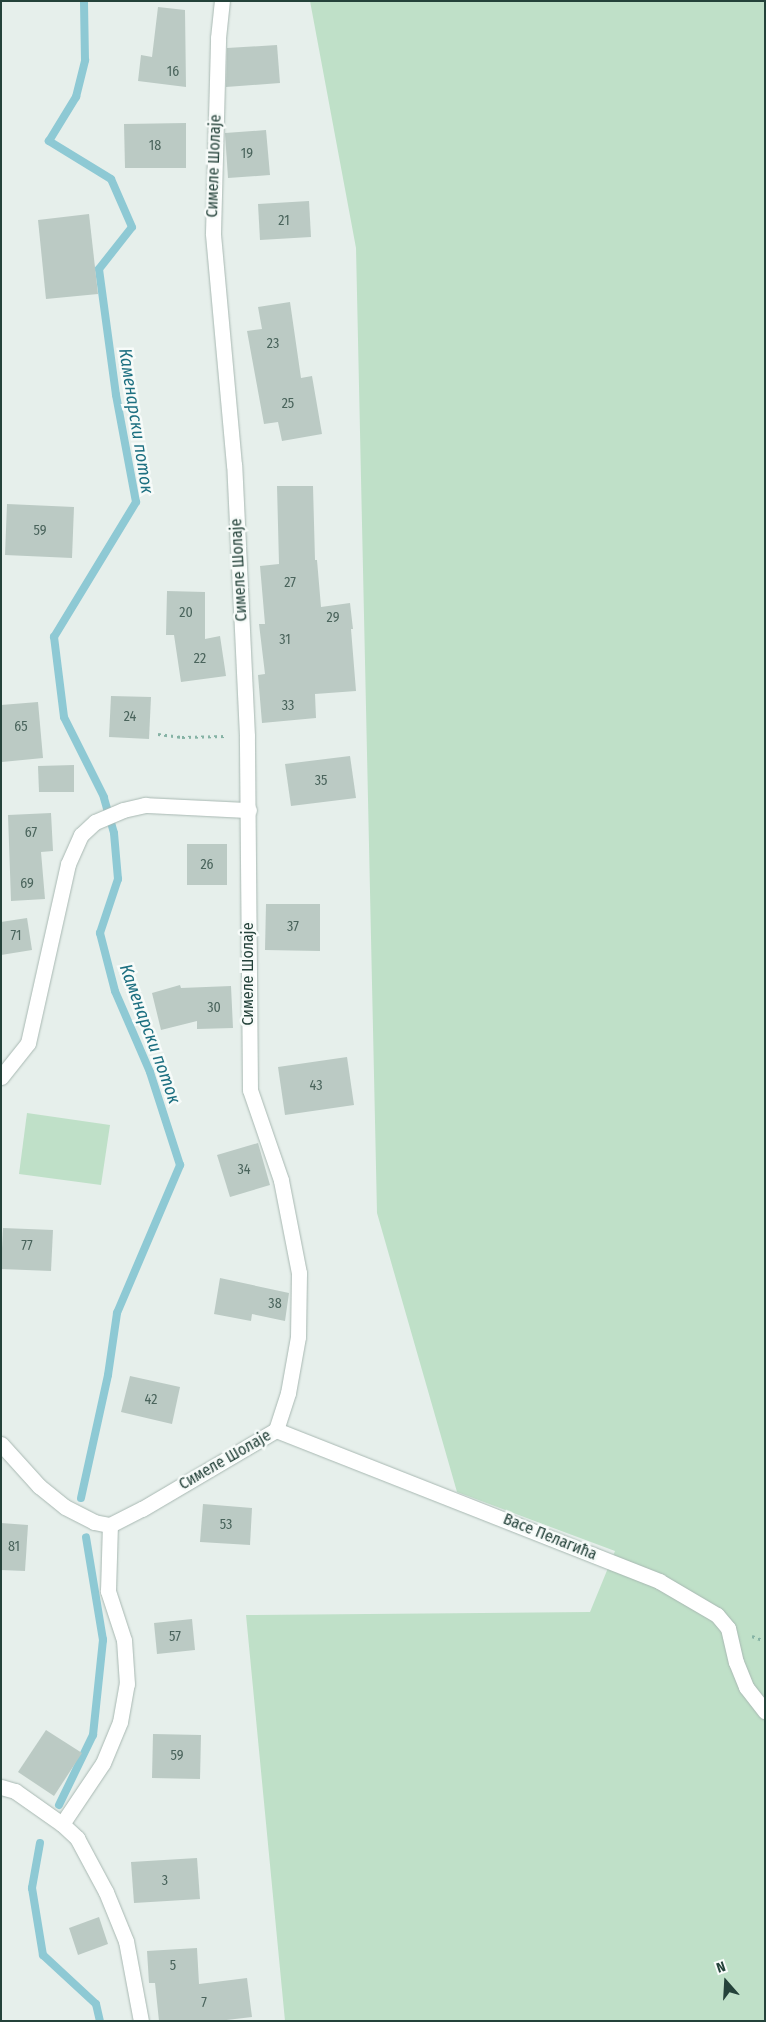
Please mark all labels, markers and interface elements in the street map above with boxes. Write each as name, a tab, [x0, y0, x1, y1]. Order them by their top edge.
house number: 16	[167, 64, 179, 80]
street label: Симеле Шолаје	[203, 114, 225, 218]
house number: 18	[149, 138, 161, 154]
house number: 19	[241, 146, 253, 162]
house number: 21	[278, 213, 290, 229]
house number: 23	[267, 336, 279, 352]
water label: Каменарски поток	[114, 347, 158, 495]
house number: 25	[282, 396, 294, 412]
street label: Симеле Шолаје	[227, 518, 251, 622]
house number: 59	[33, 523, 47, 539]
house number: 27	[284, 575, 296, 591]
house number: 20	[179, 605, 193, 621]
house number: 29	[327, 610, 339, 626]
house number: 31	[279, 632, 291, 648]
house number: 22	[194, 651, 206, 667]
house number: 33	[282, 698, 294, 714]
house number: 24	[124, 709, 136, 725]
house number: 65	[14, 719, 28, 735]
house number: 35	[315, 773, 327, 789]
house number: 67	[25, 825, 37, 841]
house number: 26	[200, 857, 214, 873]
house number: 69	[20, 876, 34, 892]
house number: 37	[287, 919, 299, 935]
street label: Симеле Шолаје	[238, 922, 258, 1026]
house number: 71	[11, 928, 21, 944]
water label: Каменарски поток	[115, 961, 185, 1107]
house number: 30	[207, 1000, 221, 1016]
house number: 43	[310, 1078, 322, 1094]
house number: 34	[237, 1162, 251, 1178]
house number: 77	[21, 1238, 33, 1254]
house number: 38	[268, 1296, 282, 1312]
house number: 42	[145, 1392, 157, 1408]
street label: Симеле Шолаје	[176, 1426, 274, 1494]
street label: Васе Пелагића	[500, 1509, 600, 1565]
house number: 53	[220, 1517, 232, 1533]
house number: 81	[8, 1539, 20, 1555]
house number: 57	[169, 1629, 181, 1645]
house number: 59	[170, 1748, 184, 1764]
house number: 3	[162, 1873, 168, 1889]
north arrow	[701, 1957, 751, 2007]
house number: 5	[170, 1958, 176, 1974]
text: N	[714, 1958, 728, 1977]
house number: 7	[201, 1995, 207, 2011]

